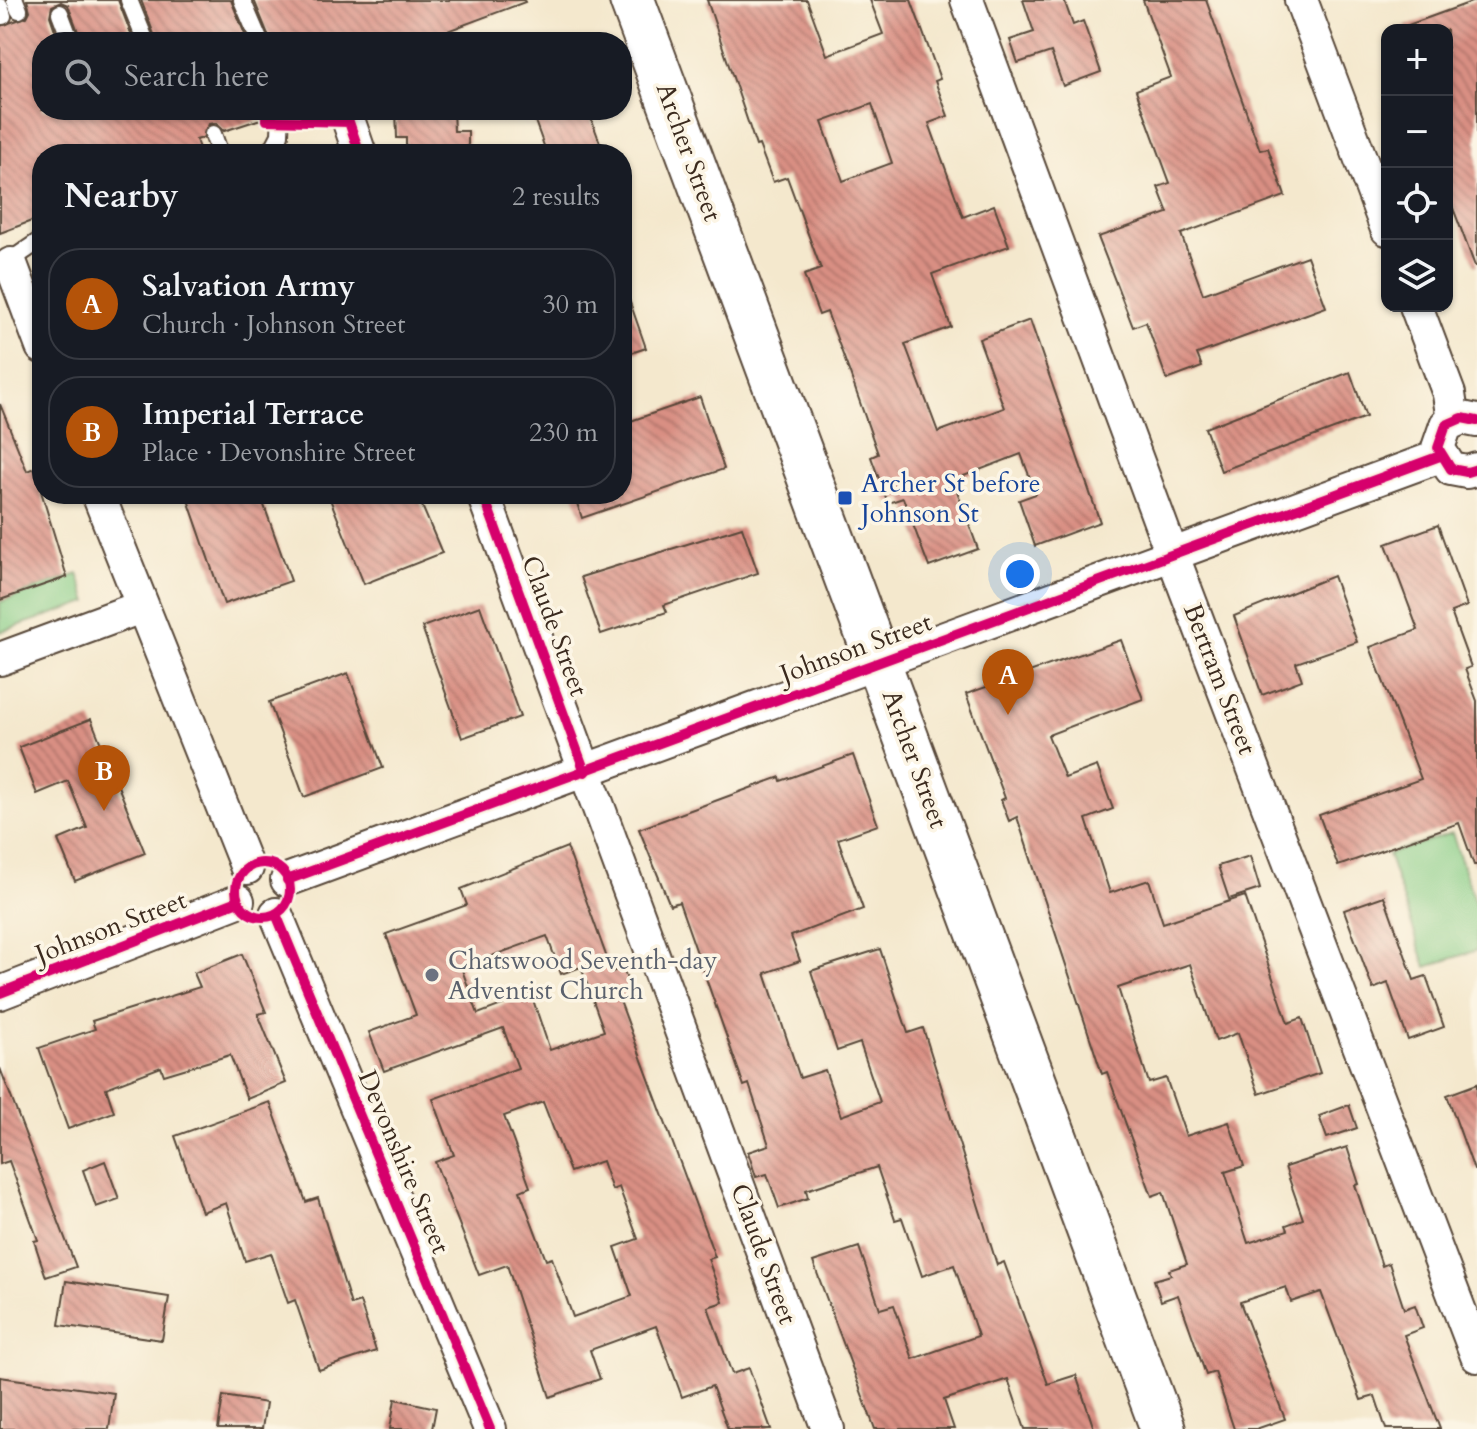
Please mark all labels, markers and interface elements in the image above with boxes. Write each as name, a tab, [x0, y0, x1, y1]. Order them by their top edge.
map controls	[1381, 24, 1453, 312]
button: +	[1381, 24, 1453, 96]
search box	[32, 32, 632, 120]
icon: search	[60, 54, 104, 98]
text: Search here	[124, 56, 269, 97]
street label: Archer Street	[648, 78, 730, 226]
button: −	[1381, 96, 1453, 168]
button: locate	[1381, 168, 1453, 240]
text: Nearby	[64, 173, 179, 219]
text: 2 results	[512, 179, 600, 214]
button: layers	[1381, 240, 1453, 312]
text: Salvation Army	[142, 266, 355, 307]
text: A	[82, 287, 102, 322]
text: 30 m	[542, 287, 598, 322]
text: Church · Johnson Street	[142, 307, 406, 342]
text: Imperial Terrace	[142, 394, 364, 435]
text: B	[83, 415, 101, 450]
text: 230 m	[529, 415, 598, 450]
text: Place · Devonshire Street	[142, 435, 415, 470]
place label: Archer St before Johnson St	[857, 466, 1041, 531]
marker: Archer St before Johnson St	[836, 489, 854, 507]
street label: Claude Street	[513, 551, 597, 701]
your location	[1000, 554, 1040, 594]
street label: Bertram Street	[1175, 598, 1265, 760]
street label: Johnson Street	[772, 604, 937, 693]
pin: A	[982, 649, 1034, 715]
street label: Archer Street	[874, 685, 956, 833]
pin: B	[78, 745, 130, 811]
street label: Johnson Street	[27, 882, 191, 973]
place label: Chatswood Seventh-day Adventist Church	[448, 943, 718, 1008]
marker: Chatswood Seventh-day Adventist Church	[423, 966, 441, 984]
street label: Devonshire Street	[350, 1065, 458, 1259]
street label: Claude Street	[722, 1179, 806, 1329]

